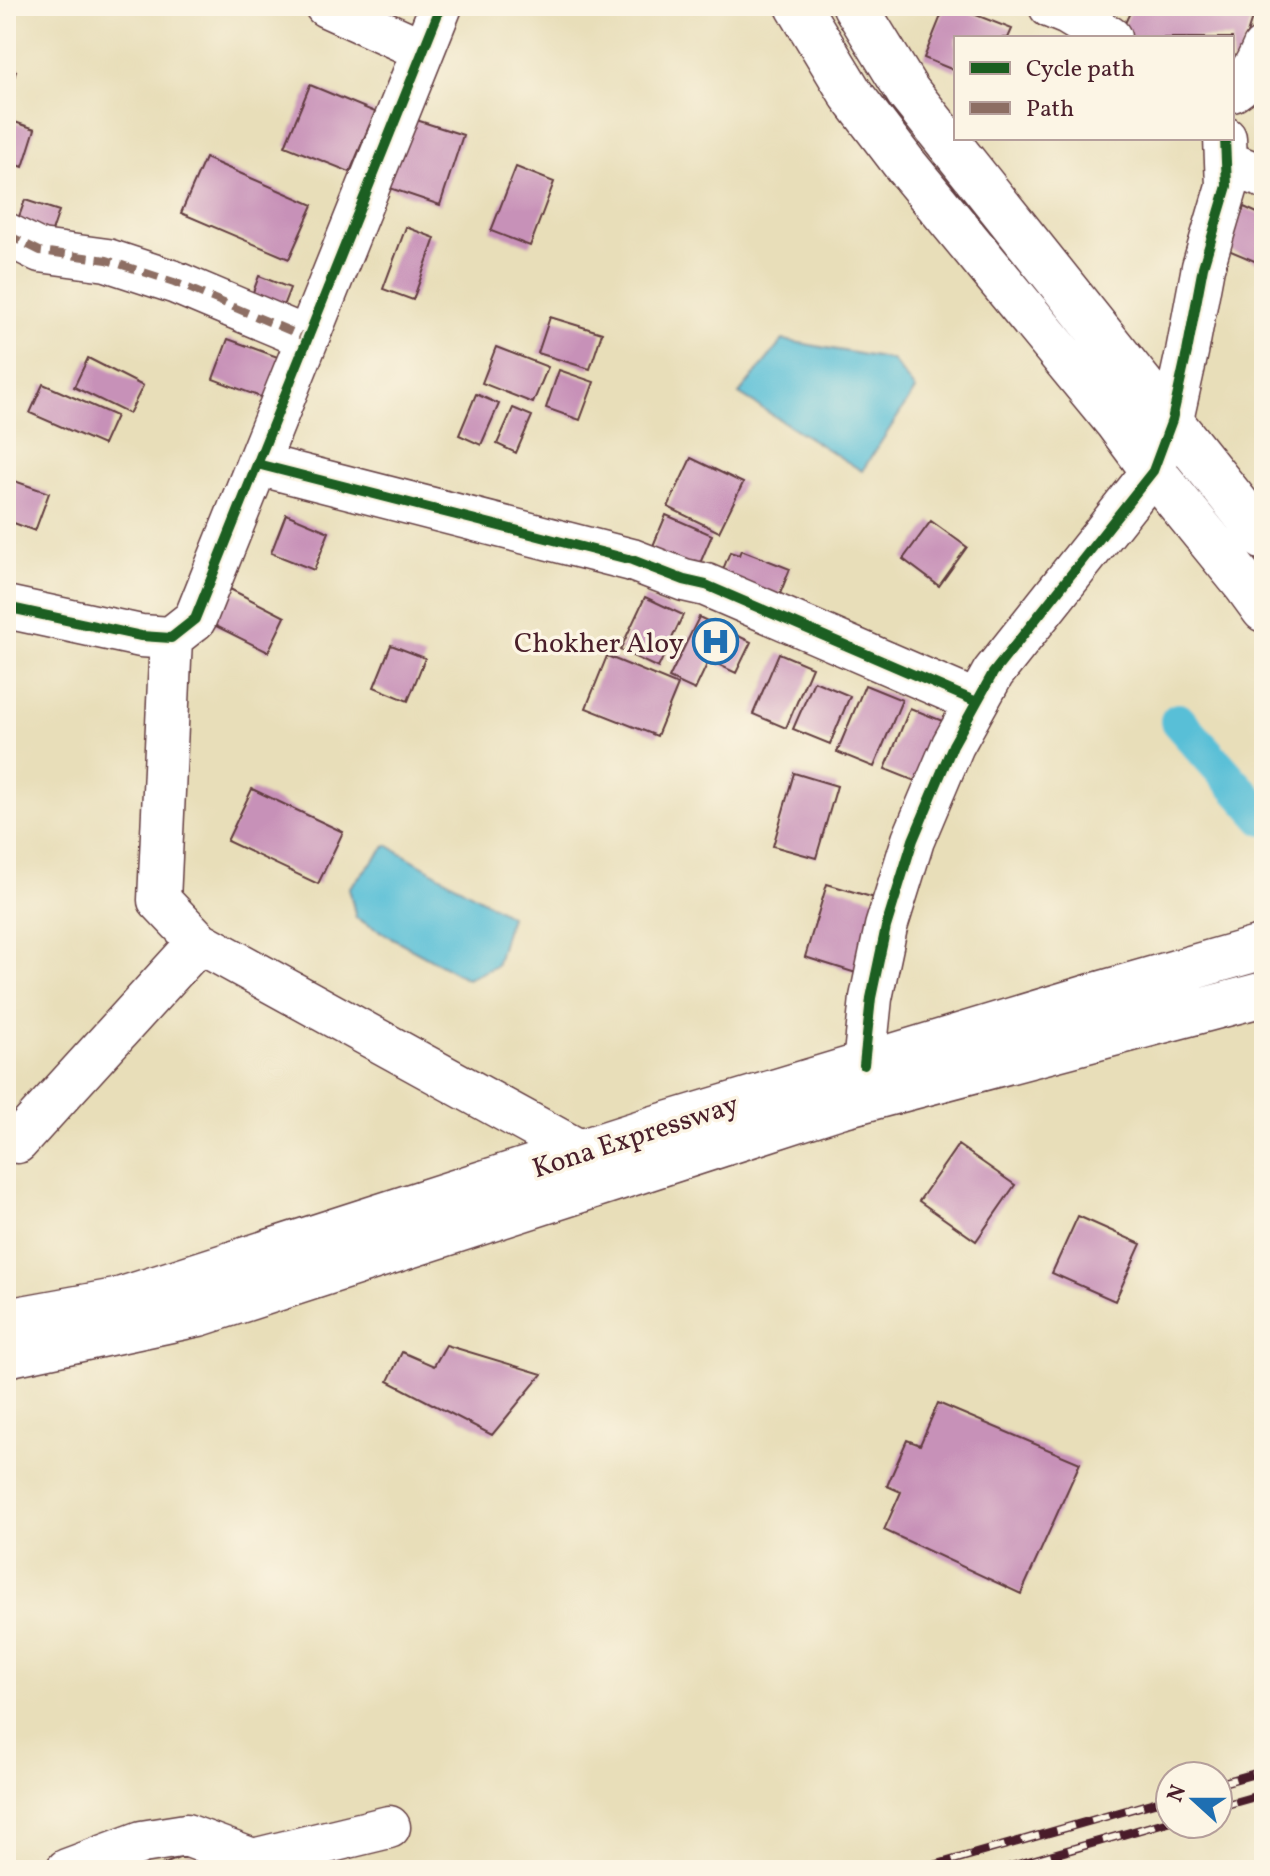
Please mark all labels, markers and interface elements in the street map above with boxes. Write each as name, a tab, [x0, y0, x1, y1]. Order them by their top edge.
legend	[954, 36, 1234, 140]
text: Cycle path	[1026, 53, 1135, 87]
text: Path	[1026, 93, 1074, 127]
hospital icon: Chokher Aloy	[691, 618, 739, 666]
place label: Chokher Aloy	[514, 625, 684, 664]
street label: Kona Expressway	[528, 1086, 744, 1189]
north arrow	[1154, 1760, 1234, 1840]
text: N	[1160, 1781, 1195, 1807]

